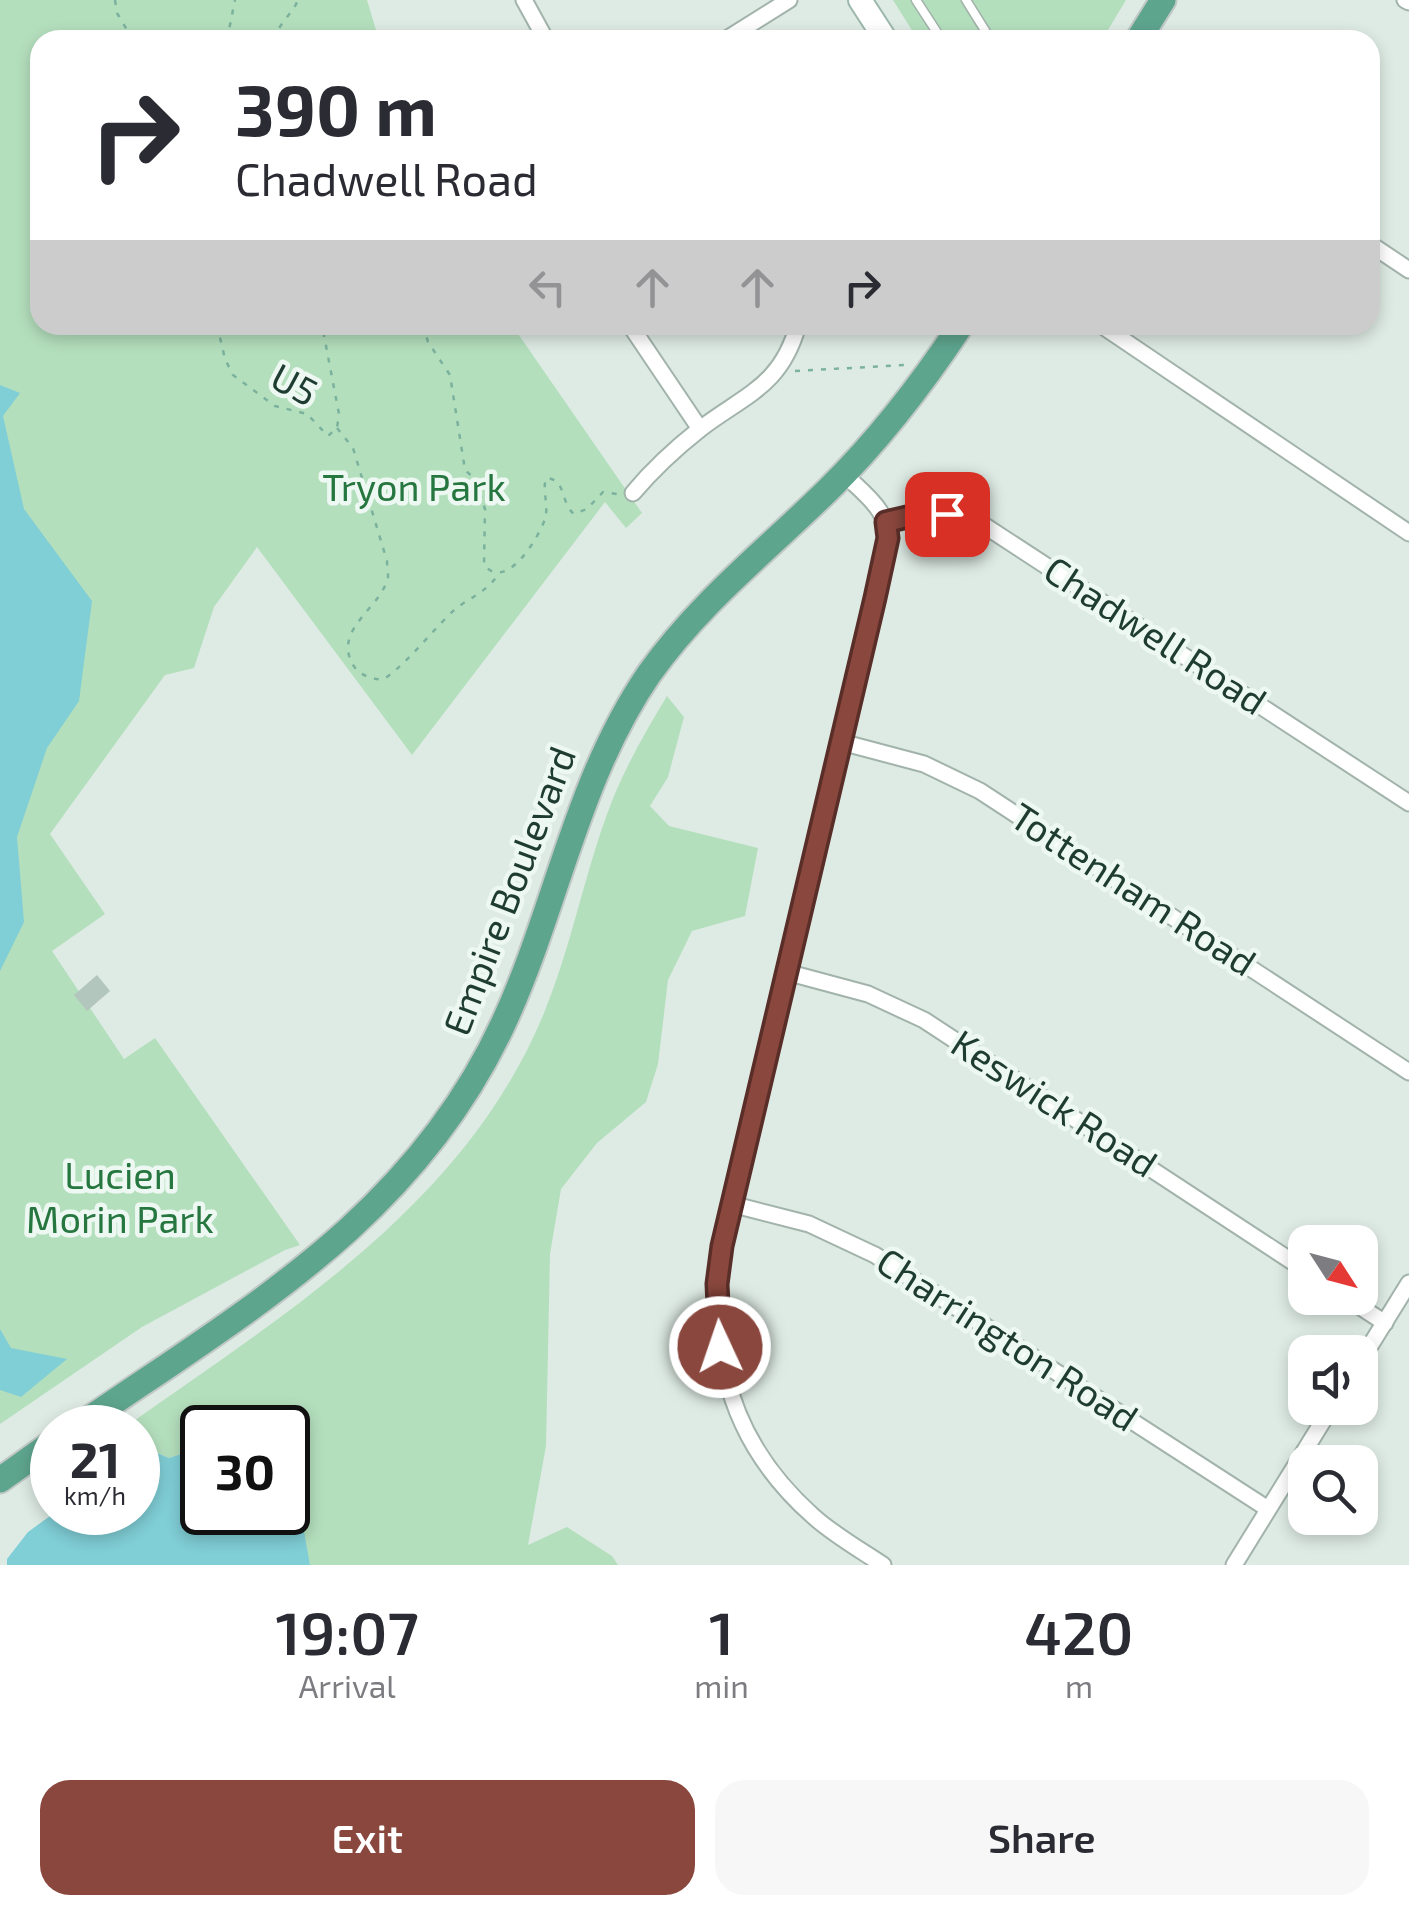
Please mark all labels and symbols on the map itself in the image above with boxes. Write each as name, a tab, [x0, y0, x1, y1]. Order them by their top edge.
street label: U5	[264, 352, 326, 414]
park label: Tryon Park	[322, 463, 506, 509]
pin	[905, 472, 990, 557]
street label: Chadwell Road	[1036, 545, 1276, 723]
street label: Empire Boulevard	[432, 739, 584, 1041]
street label: Tottenham Road	[1003, 792, 1265, 985]
street label: Keswick Road	[944, 1019, 1167, 1186]
park label: Lucien Morin Park	[26, 1151, 214, 1241]
north arrow	[1288, 1225, 1378, 1315]
street label: Charrington Road	[869, 1237, 1147, 1440]
position arrow	[668, 1295, 772, 1399]
speed limit sign: 30	[180, 1405, 310, 1535]

